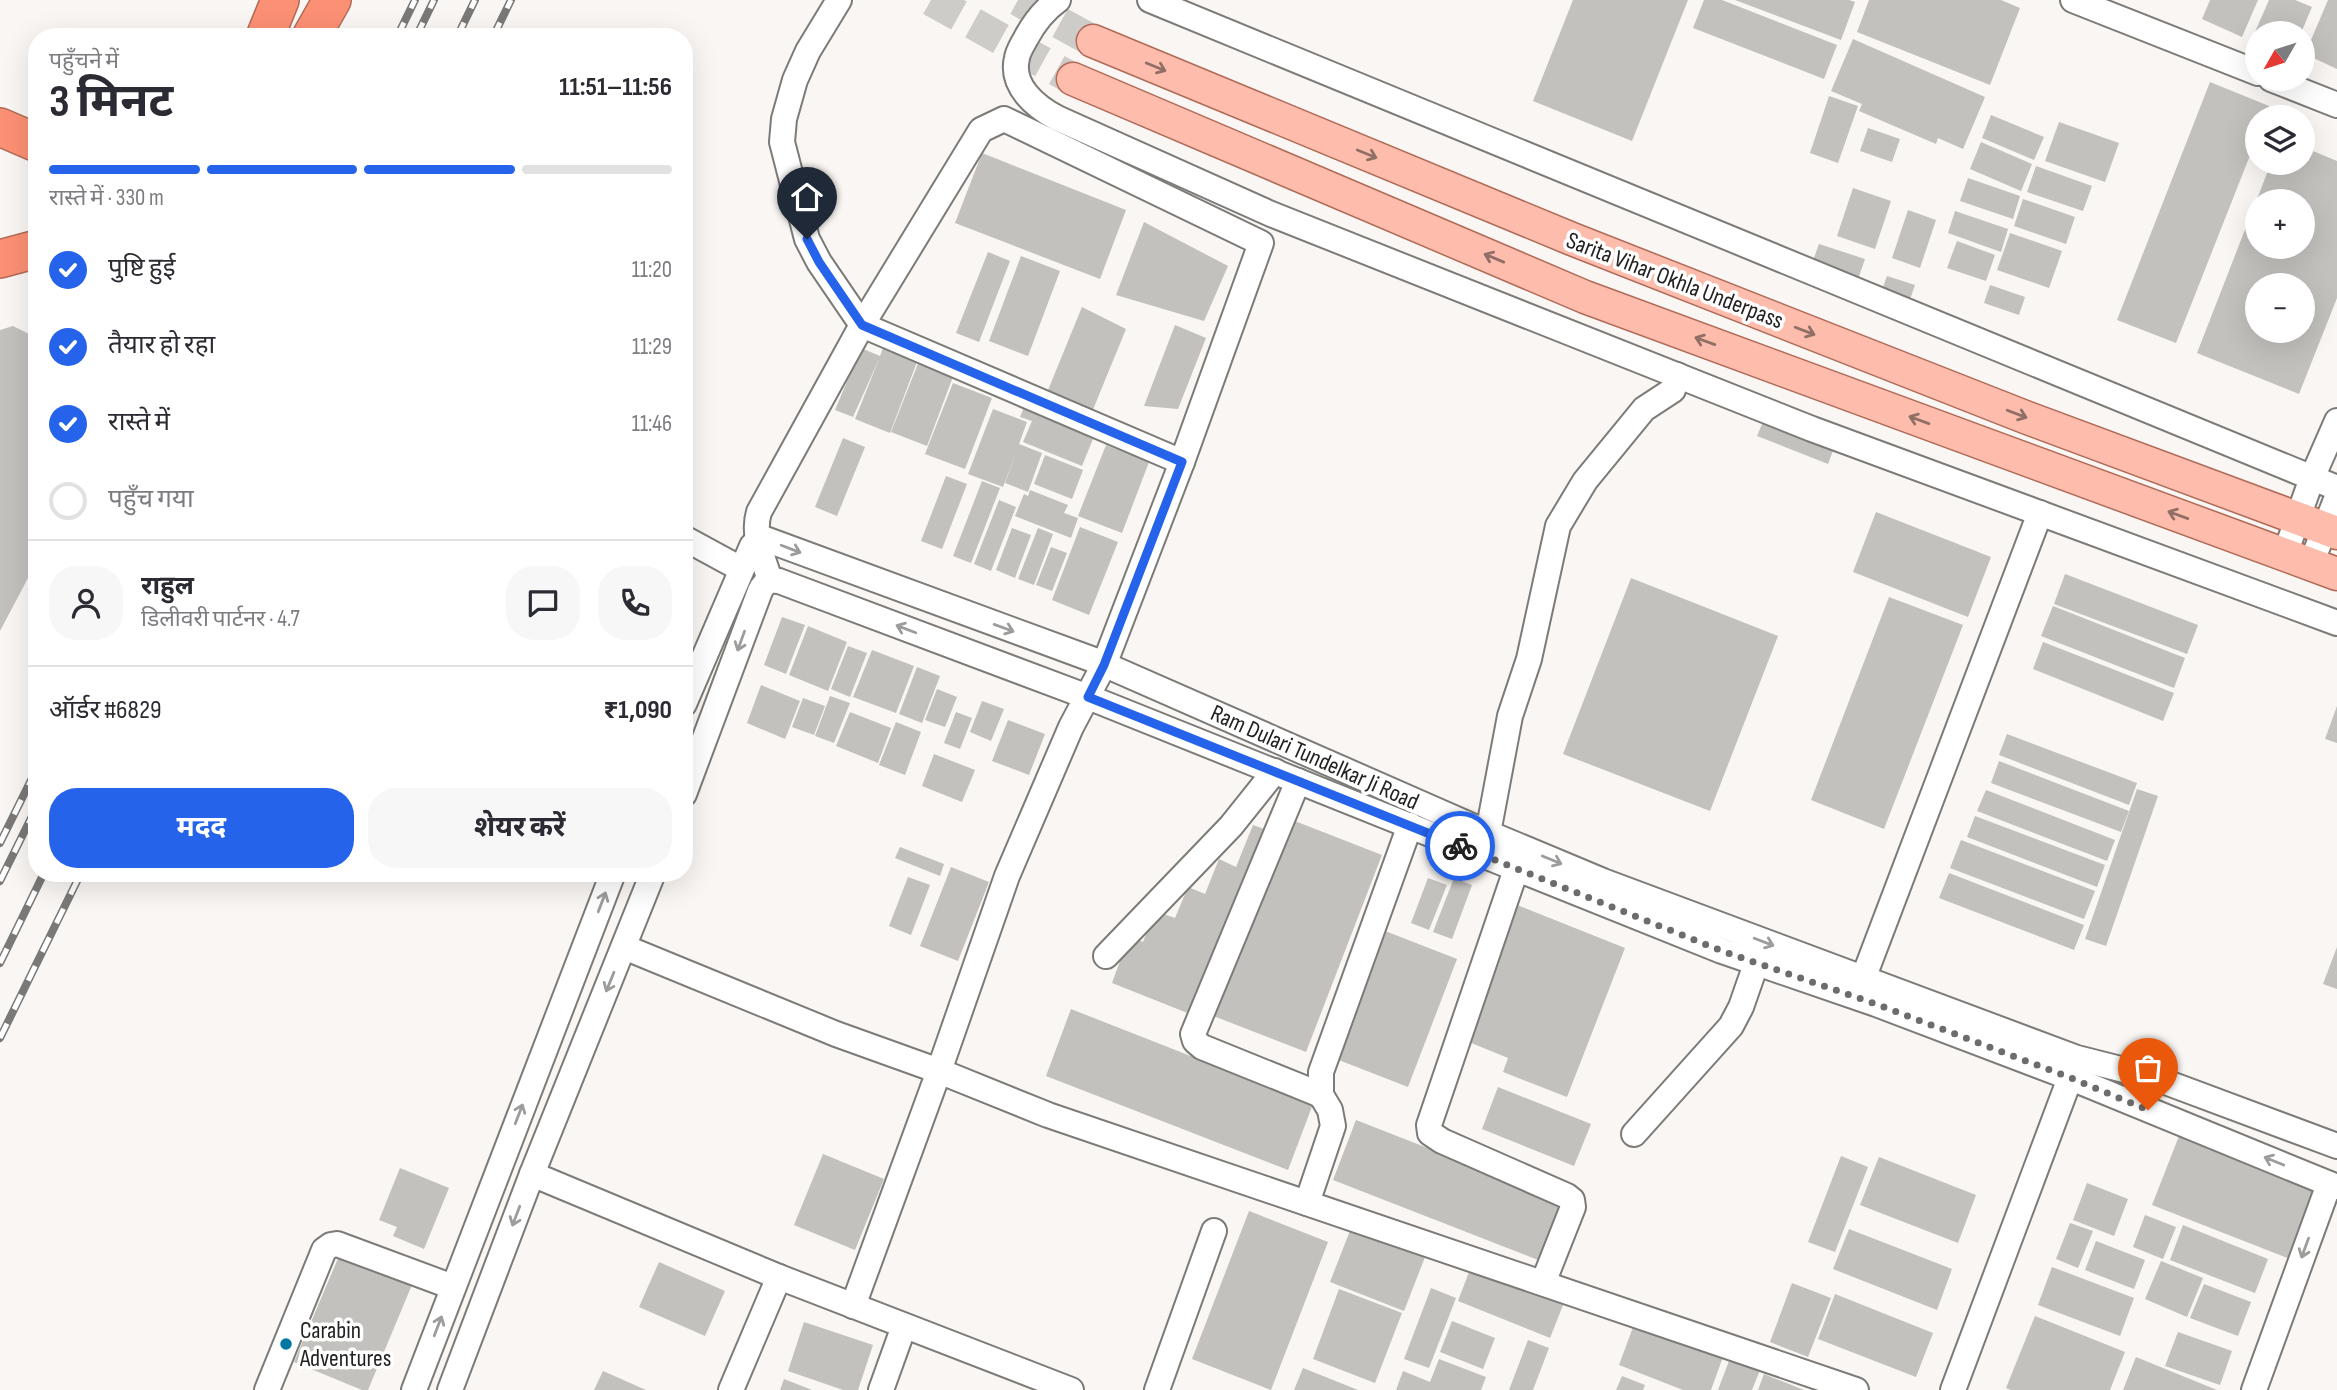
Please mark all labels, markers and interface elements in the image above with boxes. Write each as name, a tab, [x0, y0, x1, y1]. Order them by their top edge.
north arrow	[2245, 21, 2315, 91]
map controls	[2245, 21, 2315, 343]
text: पहुँचने में	[49, 47, 119, 75]
one-way arrow	[1145, 62, 1167, 75]
text: 11:51–11:56	[559, 72, 672, 103]
text: 3 मिनट	[49, 75, 173, 130]
button: layers	[2245, 105, 2315, 175]
one-way arrow	[1355, 149, 1377, 162]
pin	[777, 167, 837, 239]
icon: home	[788, 178, 826, 216]
text: रास्ते में · 330 m	[49, 184, 164, 212]
button: +	[2245, 189, 2315, 259]
street label: Sarita Vihar Okhla Underpass	[1562, 226, 1787, 335]
icon: check	[49, 251, 87, 289]
one-way arrow	[1483, 251, 1505, 264]
text: पुष्टि हुई	[108, 253, 175, 284]
text: 11:20	[632, 256, 672, 284]
button: −	[2245, 273, 2315, 343]
one-way arrow	[1794, 325, 1815, 338]
icon: check	[49, 328, 87, 366]
text: तैयार हो रहा	[108, 330, 215, 361]
text: 11:29	[632, 333, 672, 361]
one-way arrow	[1695, 334, 1717, 347]
icon: check	[49, 405, 87, 443]
text: रास्ते में	[108, 407, 170, 438]
one-way arrow	[2005, 408, 2027, 421]
text: 11:46	[632, 410, 672, 438]
one-way arrow	[1908, 413, 1930, 425]
text: पहुँच गया	[108, 484, 194, 515]
one-way arrow	[2168, 508, 2190, 520]
one-way arrow	[779, 544, 801, 556]
button: person	[49, 566, 123, 640]
button: chat	[506, 566, 580, 640]
button: phone	[598, 566, 672, 640]
text: राहुल	[141, 571, 194, 602]
text: डिलीवरी पार्टनर · 4.7	[141, 605, 300, 633]
one-way arrow	[896, 621, 917, 634]
one-way arrow	[992, 623, 1014, 635]
one-way arrow	[734, 629, 747, 651]
text: ऑर्डर #6829	[49, 695, 161, 726]
text: ₹1,090	[603, 695, 672, 726]
street label: Ram Dulari Tundelkar Ji Road	[1206, 699, 1423, 816]
button: मदद	[49, 788, 354, 868]
button: शेयर करें	[368, 788, 672, 868]
courier	[1425, 811, 1495, 881]
icon: bike	[1441, 827, 1479, 865]
one-way arrow	[1540, 854, 1562, 867]
one-way arrow	[596, 891, 609, 913]
one-way arrow	[1752, 936, 1774, 949]
one-way arrow	[602, 971, 615, 993]
pin	[2118, 1038, 2178, 1110]
icon: bag	[2129, 1049, 2167, 1087]
one-way arrow	[514, 1103, 526, 1125]
one-way arrow	[2263, 1154, 2285, 1167]
one-way arrow	[509, 1205, 521, 1227]
one-way arrow	[2298, 1237, 2311, 1259]
place label: Carabin Adventures	[299, 1316, 391, 1373]
one-way arrow	[433, 1316, 445, 1338]
marker: Carabin Adventures	[278, 1336, 294, 1352]

